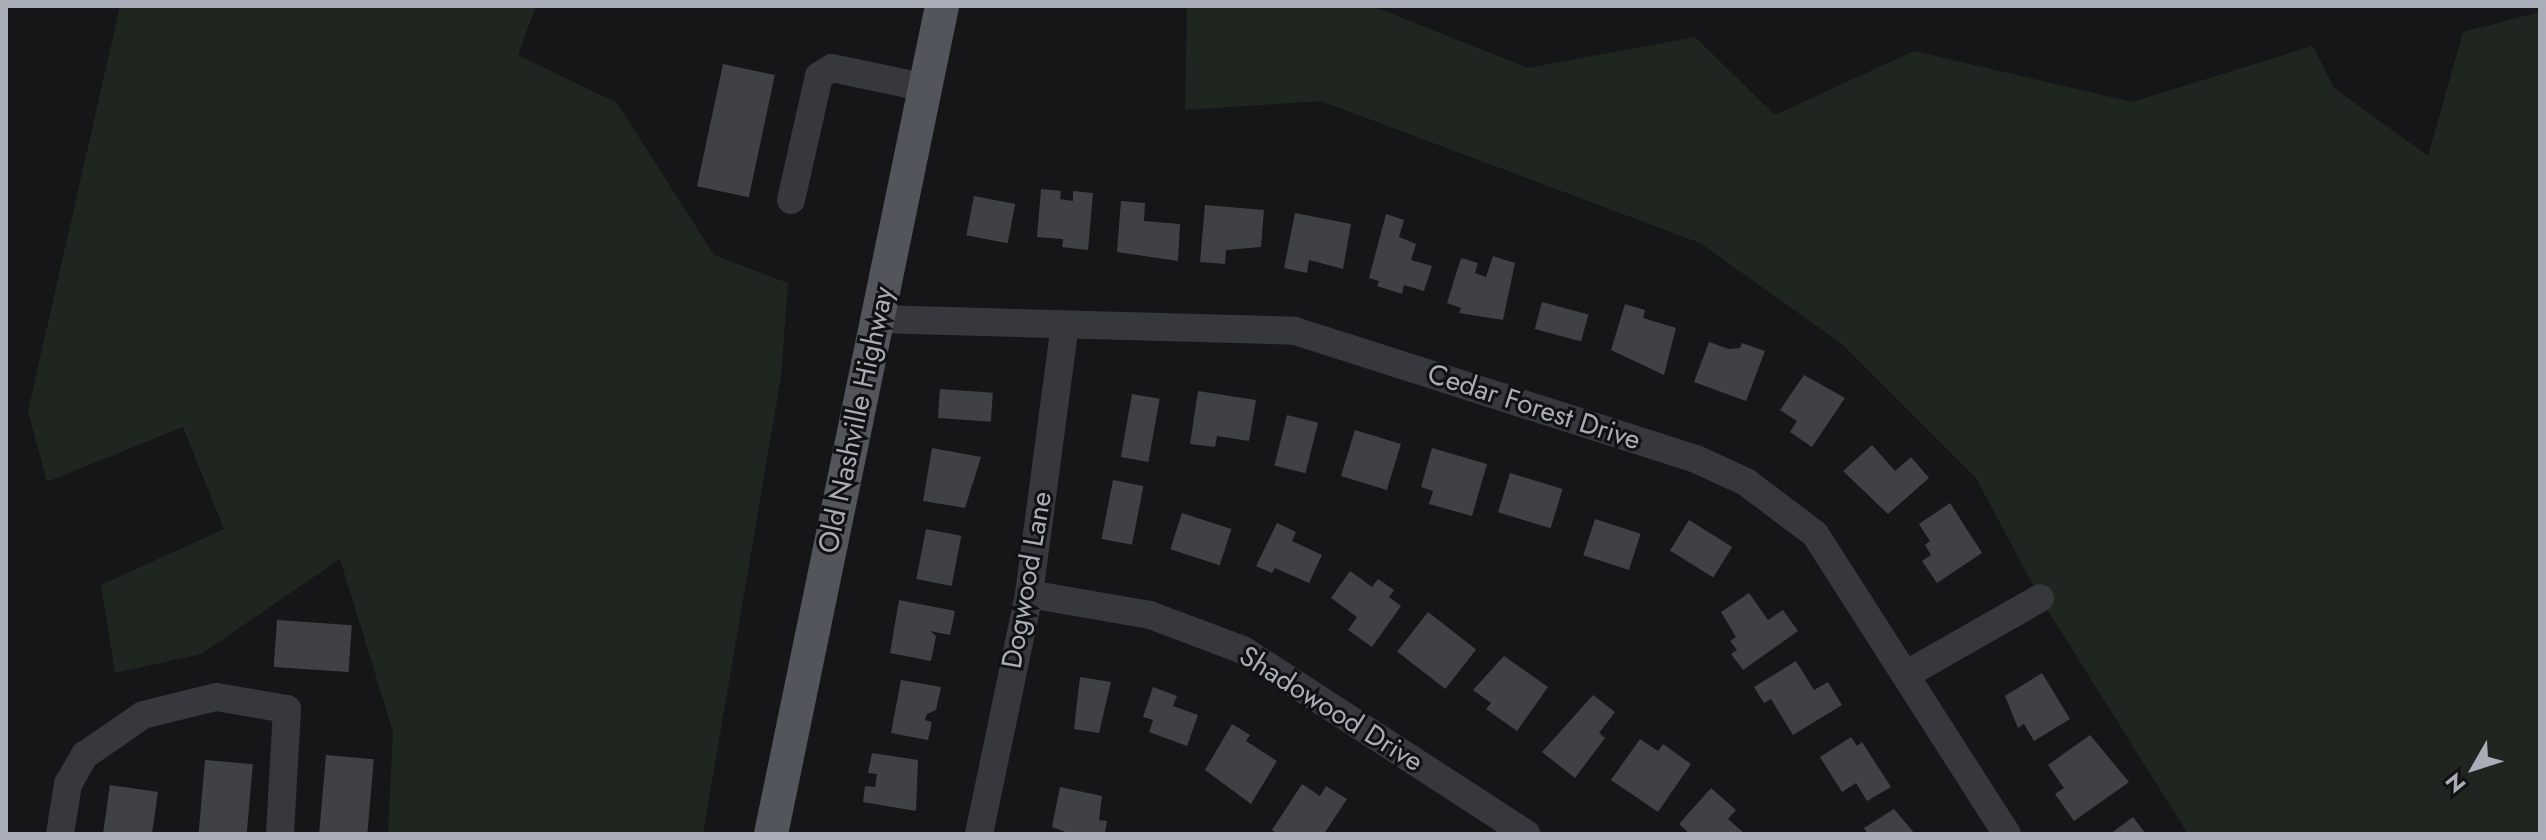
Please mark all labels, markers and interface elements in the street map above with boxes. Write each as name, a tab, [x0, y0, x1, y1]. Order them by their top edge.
street label: Old Nashville Highway	[811, 284, 901, 556]
street label: Cedar Forest Drive	[1423, 357, 1645, 457]
street label: Dogwood Lane	[995, 489, 1059, 671]
street label: Shadowood Drive	[1233, 639, 1429, 779]
north arrow	[2434, 728, 2514, 808]
text: N	[2437, 766, 2473, 800]

